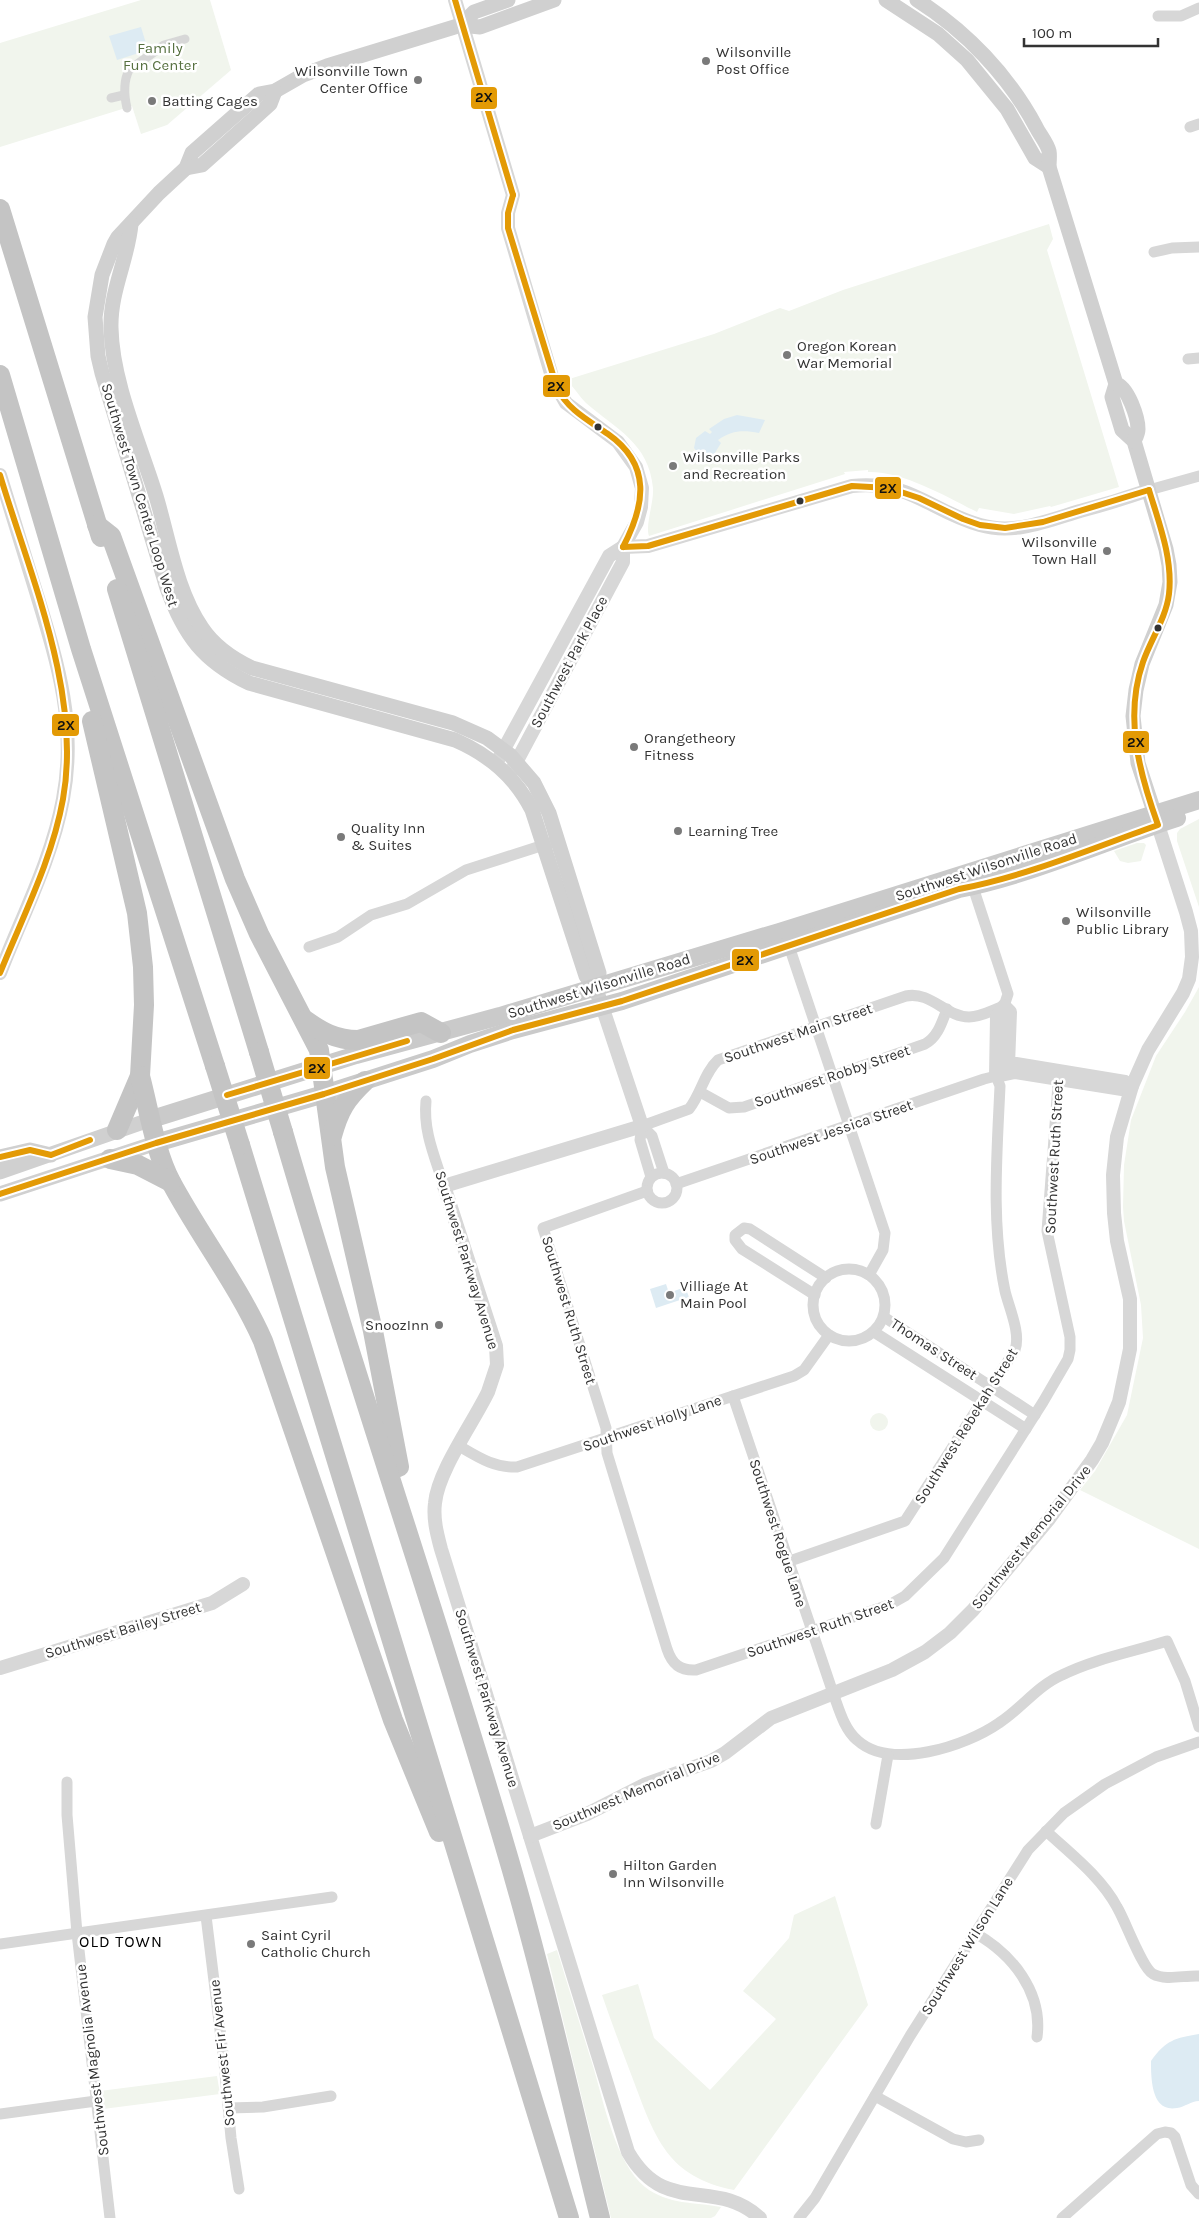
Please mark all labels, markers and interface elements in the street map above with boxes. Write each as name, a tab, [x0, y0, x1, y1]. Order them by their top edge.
scale bar	[1024, 15, 1158, 47]
text: 100 m	[1032, 24, 1072, 42]
park label: Family Fun Center	[123, 39, 198, 74]
place label: Wilsonville Post Office	[716, 43, 791, 78]
marker: Wilsonville Post Office	[700, 55, 712, 67]
place label: Wilsonville Town Center Office	[295, 62, 408, 97]
marker: Wilsonville Town Center Office	[412, 74, 424, 86]
line badge: 2X	[470, 86, 498, 110]
text: 2X	[475, 89, 493, 106]
place label: Batting Cages	[162, 92, 258, 110]
marker: Batting Cages	[146, 95, 158, 107]
place label: Oregon Korean War Memorial	[797, 337, 897, 372]
marker: Oregon Korean War Memorial	[781, 349, 793, 361]
line badge: 2X	[542, 374, 571, 398]
text: 2X	[547, 378, 565, 395]
street label: Southwest Town Center Loop West	[97, 381, 183, 609]
unlabelled marker	[593, 422, 603, 432]
place label: Wilsonville Parks and Recreation	[683, 448, 800, 483]
marker: Wilsonville Parks and Recreation	[667, 460, 679, 472]
line badge: 2X	[874, 476, 902, 500]
text: 2X	[879, 480, 897, 497]
unlabelled marker	[795, 496, 805, 506]
place label: Wilsonville Town Hall	[1022, 533, 1097, 568]
marker: Wilsonville Town Hall	[1101, 545, 1113, 557]
street label: Southwest Park Place	[527, 593, 611, 731]
unlabelled marker	[1153, 623, 1163, 633]
line badge: 2X	[51, 713, 80, 737]
text: 2X	[57, 717, 75, 734]
place label: Orangetheory Fitness	[644, 729, 736, 764]
line badge: 2X	[1122, 730, 1150, 754]
text: 2X	[1127, 734, 1145, 751]
marker: Orangetheory Fitness	[628, 741, 640, 753]
place label: Quality Inn & Suites	[351, 819, 425, 854]
place label: Learning Tree	[688, 822, 778, 840]
marker: Learning Tree	[672, 825, 684, 837]
street label: Southwest Wilsonville Road	[893, 829, 1079, 905]
marker: Quality Inn & Suites	[335, 831, 347, 843]
place label: Wilsonville Public Library	[1076, 903, 1169, 938]
marker: Wilsonville Public Library	[1060, 915, 1072, 927]
line badge: 2X	[731, 948, 760, 972]
street label: Southwest Wilsonville Road	[505, 950, 693, 1022]
text: 2X	[736, 952, 754, 969]
street label: Southwest Main Street	[721, 999, 875, 1067]
street label: Southwest Robby Street	[752, 1041, 913, 1111]
line badge: 2X	[303, 1056, 331, 1080]
text: 2X	[308, 1060, 326, 1077]
street label: Southwest Ruth Street	[1041, 1079, 1067, 1235]
street label: Southwest Jessica Street	[747, 1095, 915, 1168]
street label: Southwest Parkway Avenue	[431, 1168, 503, 1352]
street label: Southwest Ruth Street	[538, 1234, 600, 1387]
place label: Villiage At Main Pool	[680, 1277, 748, 1312]
marker: Villiage At Main Pool	[664, 1289, 676, 1301]
street label: Thomas Street	[887, 1314, 981, 1384]
place label: SnoozInn	[365, 1316, 429, 1334]
marker: SnoozInn	[433, 1319, 445, 1331]
street label: Southwest Rebekah Street	[910, 1344, 1022, 1507]
street label: Southwest Holly Lane	[580, 1391, 724, 1455]
street label: Southwest Rogue Lane	[746, 1457, 810, 1609]
street label: Southwest Memorial Drive	[967, 1461, 1095, 1613]
street label: Southwest Ruth Street	[744, 1594, 896, 1662]
street label: Southwest Bailey Street	[43, 1598, 204, 1662]
street label: Southwest Parkway Avenue	[451, 1606, 523, 1790]
street label: Southwest Memorial Drive	[550, 1747, 722, 1835]
place label: Hilton Garden Inn Wilsonville	[623, 1856, 724, 1891]
marker: Hilton Garden Inn Wilsonville	[607, 1868, 619, 1880]
street label: Southwest Wilson Lane	[917, 1874, 1017, 2018]
place label: Saint Cyril Catholic Church	[261, 1926, 371, 1961]
district label: OLD TOWN	[79, 1932, 163, 1951]
marker: Saint Cyril Catholic Church	[245, 1938, 257, 1950]
street label: Southwest Magnolia Avenue	[71, 1963, 113, 2157]
street label: Southwest Fir Avenue	[205, 1979, 239, 2127]

